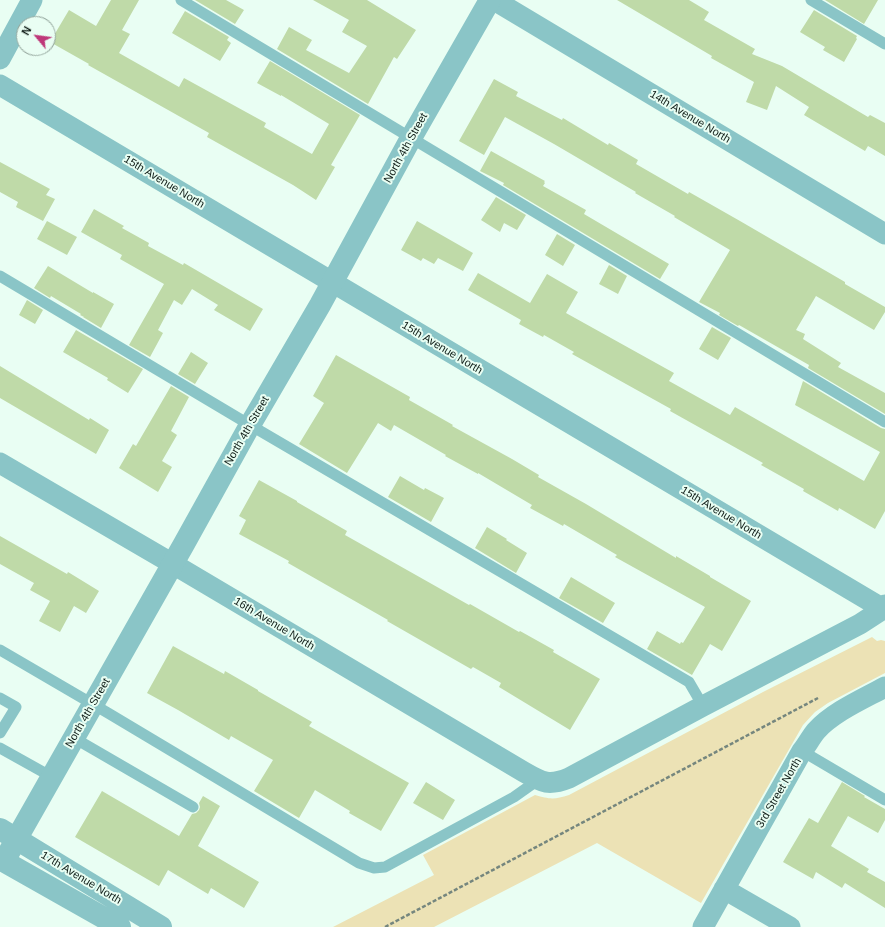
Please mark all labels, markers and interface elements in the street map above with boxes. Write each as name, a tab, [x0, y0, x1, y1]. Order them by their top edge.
north arrow	[16, 16, 56, 56]
text: N	[19, 24, 34, 37]
street label: 14th Avenue North	[647, 88, 733, 146]
street label: North 4th Street	[381, 111, 431, 185]
street label: 15th Avenue North	[121, 153, 207, 211]
street label: 15th Avenue North	[399, 319, 485, 377]
street label: North 4th Street	[222, 394, 272, 468]
street label: 15th Avenue North	[678, 484, 764, 542]
street label: 16th Avenue North	[231, 595, 317, 653]
street label: North 4th Street	[63, 676, 113, 750]
street label: 3rd Street North	[754, 756, 804, 830]
street label: 17th Avenue North	[38, 849, 124, 907]

